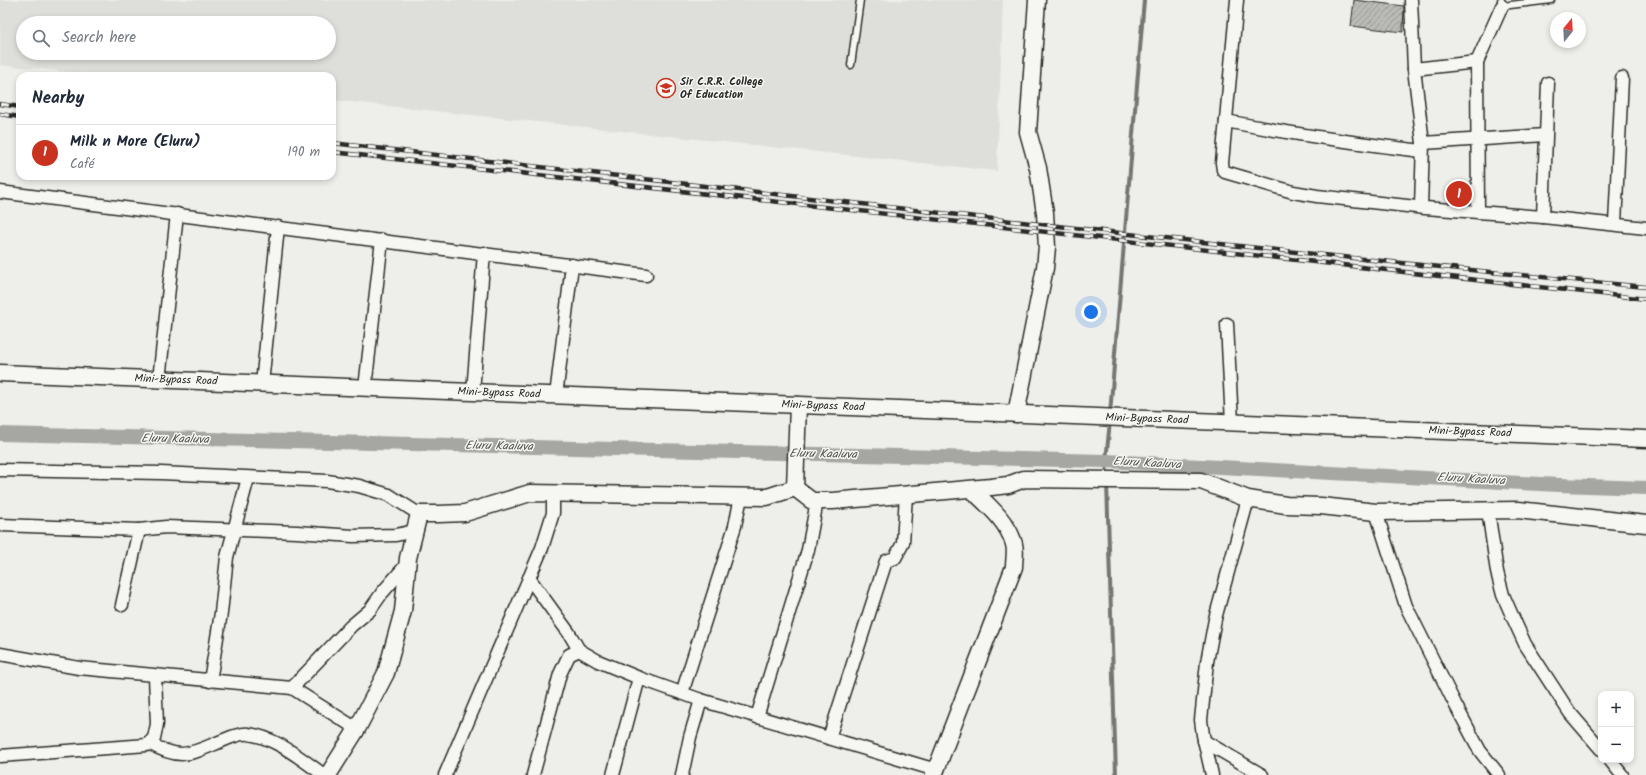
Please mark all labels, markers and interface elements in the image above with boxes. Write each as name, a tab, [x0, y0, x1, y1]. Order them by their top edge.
north arrow	[1550, 12, 1586, 48]
search box	[16, 16, 336, 60]
text: Search here	[62, 26, 136, 50]
icon: search	[30, 27, 52, 49]
place label: Sir C.R.R. College Of Education	[680, 73, 764, 104]
school or university icon: Sir C.R.R. College Of Education	[655, 77, 677, 99]
text: Nearby	[32, 85, 84, 112]
text: Milk n More (Eluru)	[70, 130, 201, 154]
text: 1	[43, 142, 47, 163]
text: 190 m	[288, 142, 320, 163]
text: Café	[70, 154, 94, 175]
pin: 1	[1446, 179, 1472, 209]
your location	[1081, 302, 1101, 322]
street label: Mini-Bypass Road	[134, 370, 218, 390]
street label: Mini-Bypass Road	[457, 383, 541, 403]
street label: Mini-Bypass Road	[781, 396, 865, 416]
street label: Mini-Bypass Road	[1105, 409, 1189, 429]
street label: Mini-Bypass Road	[1428, 422, 1512, 442]
water label: Eluru Kaaluva	[141, 429, 211, 449]
water label: Eluru Kaaluva	[465, 436, 535, 456]
water label: Eluru Kaaluva	[789, 444, 859, 464]
water label: Eluru Kaaluva	[1113, 452, 1183, 474]
water label: Eluru Kaaluva	[1437, 468, 1507, 490]
map controls	[1598, 691, 1634, 763]
button: +	[1598, 691, 1634, 727]
button: −	[1598, 727, 1634, 763]

